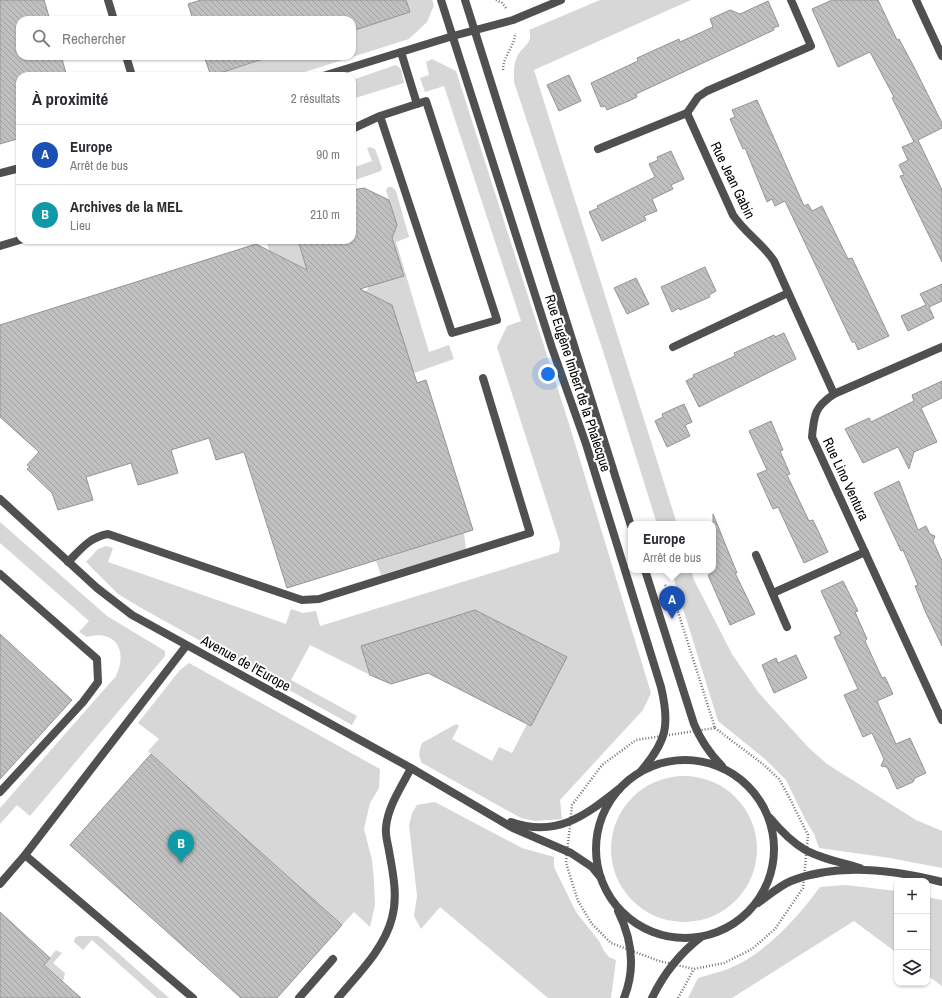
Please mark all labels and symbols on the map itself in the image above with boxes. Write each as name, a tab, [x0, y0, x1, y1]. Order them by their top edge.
street label: Rue Jean Gabin	[707, 138, 759, 222]
street label: Rue Eugène Imbert de la Phalecque	[541, 292, 615, 474]
your location	[538, 364, 558, 384]
street label: Rue Lino Ventura	[819, 435, 873, 524]
pin: A	[659, 586, 685, 619]
street label: Avenue de l'Europe	[197, 630, 294, 695]
pin: B	[168, 830, 194, 863]

